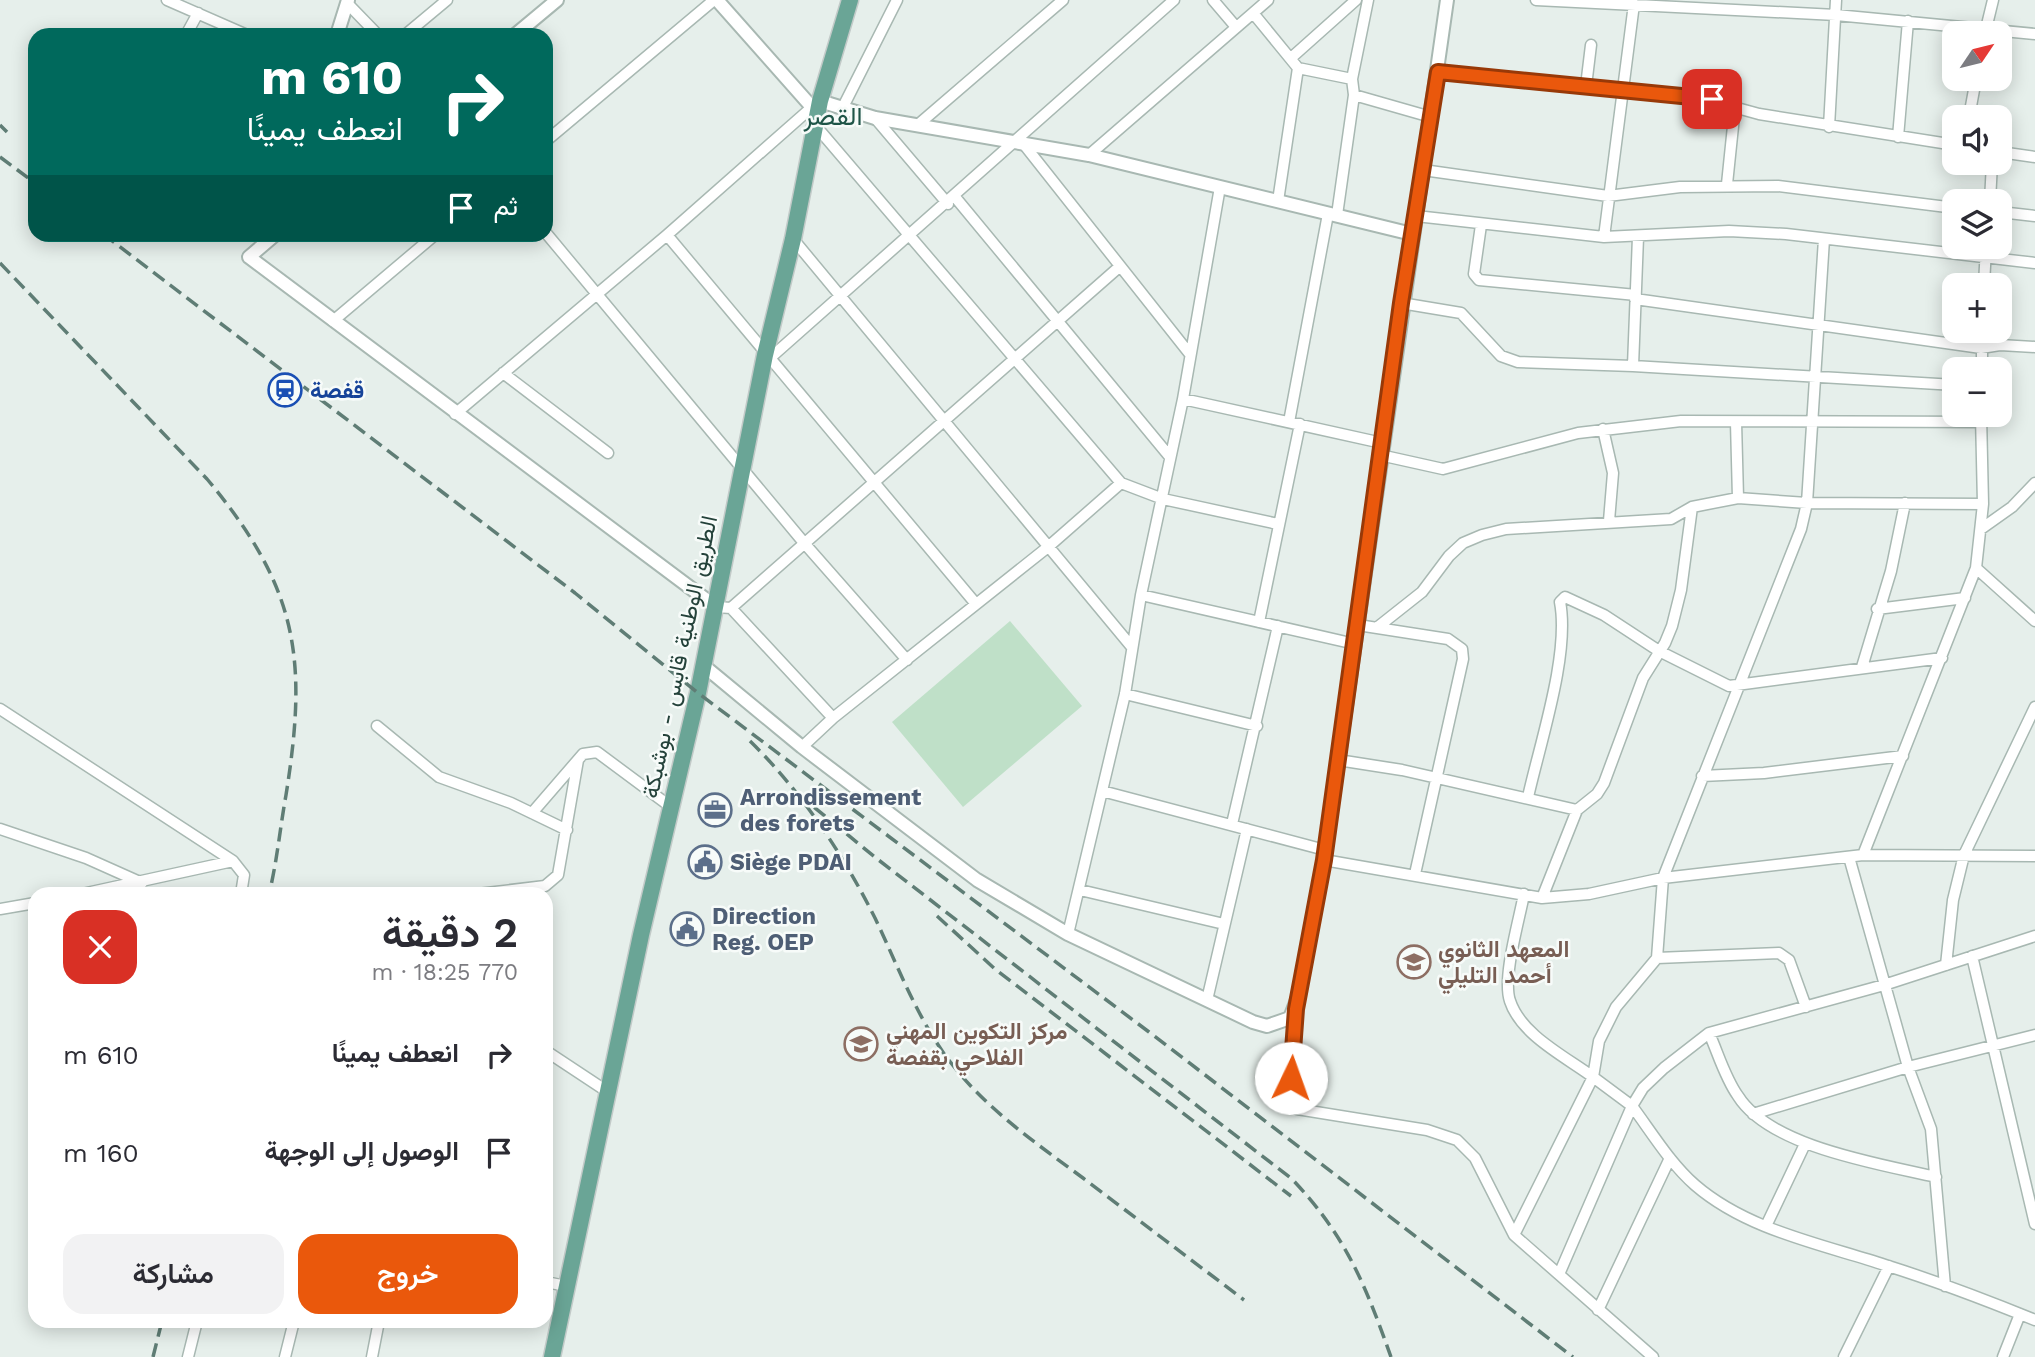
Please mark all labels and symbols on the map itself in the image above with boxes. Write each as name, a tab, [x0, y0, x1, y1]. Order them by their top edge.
north arrow	[1942, 21, 2012, 91]
pin	[1682, 69, 1742, 129]
district label: القصر	[803, 101, 862, 132]
station icon: قفصة	[266, 371, 304, 409]
place label: قفصة	[310, 377, 364, 404]
street label: الطريق الوطنية قابس - بوشبكة	[637, 513, 724, 801]
place label: Arrondissement des forets	[740, 784, 921, 837]
office icon: Arrondissement des forets	[696, 791, 734, 829]
public building icon: Siège PDAI	[686, 843, 724, 881]
place label: Siège PDAI	[730, 849, 852, 876]
place label: Direction Reg. OEP	[712, 903, 816, 956]
public building icon: Direction Reg. OEP	[668, 910, 706, 948]
place label: المعهد الثانوي أحمد التليلي	[1438, 936, 1570, 995]
school or university icon: المعهد الثانوي أحمد التليلي	[1395, 943, 1433, 981]
place label: مركز التكوين المهني الفلاحي بقفصة	[886, 1018, 1067, 1077]
school or university icon: مركز التكوين المهني الفلاحي بقفصة	[842, 1025, 880, 1063]
position arrow	[1254, 1041, 1328, 1115]

